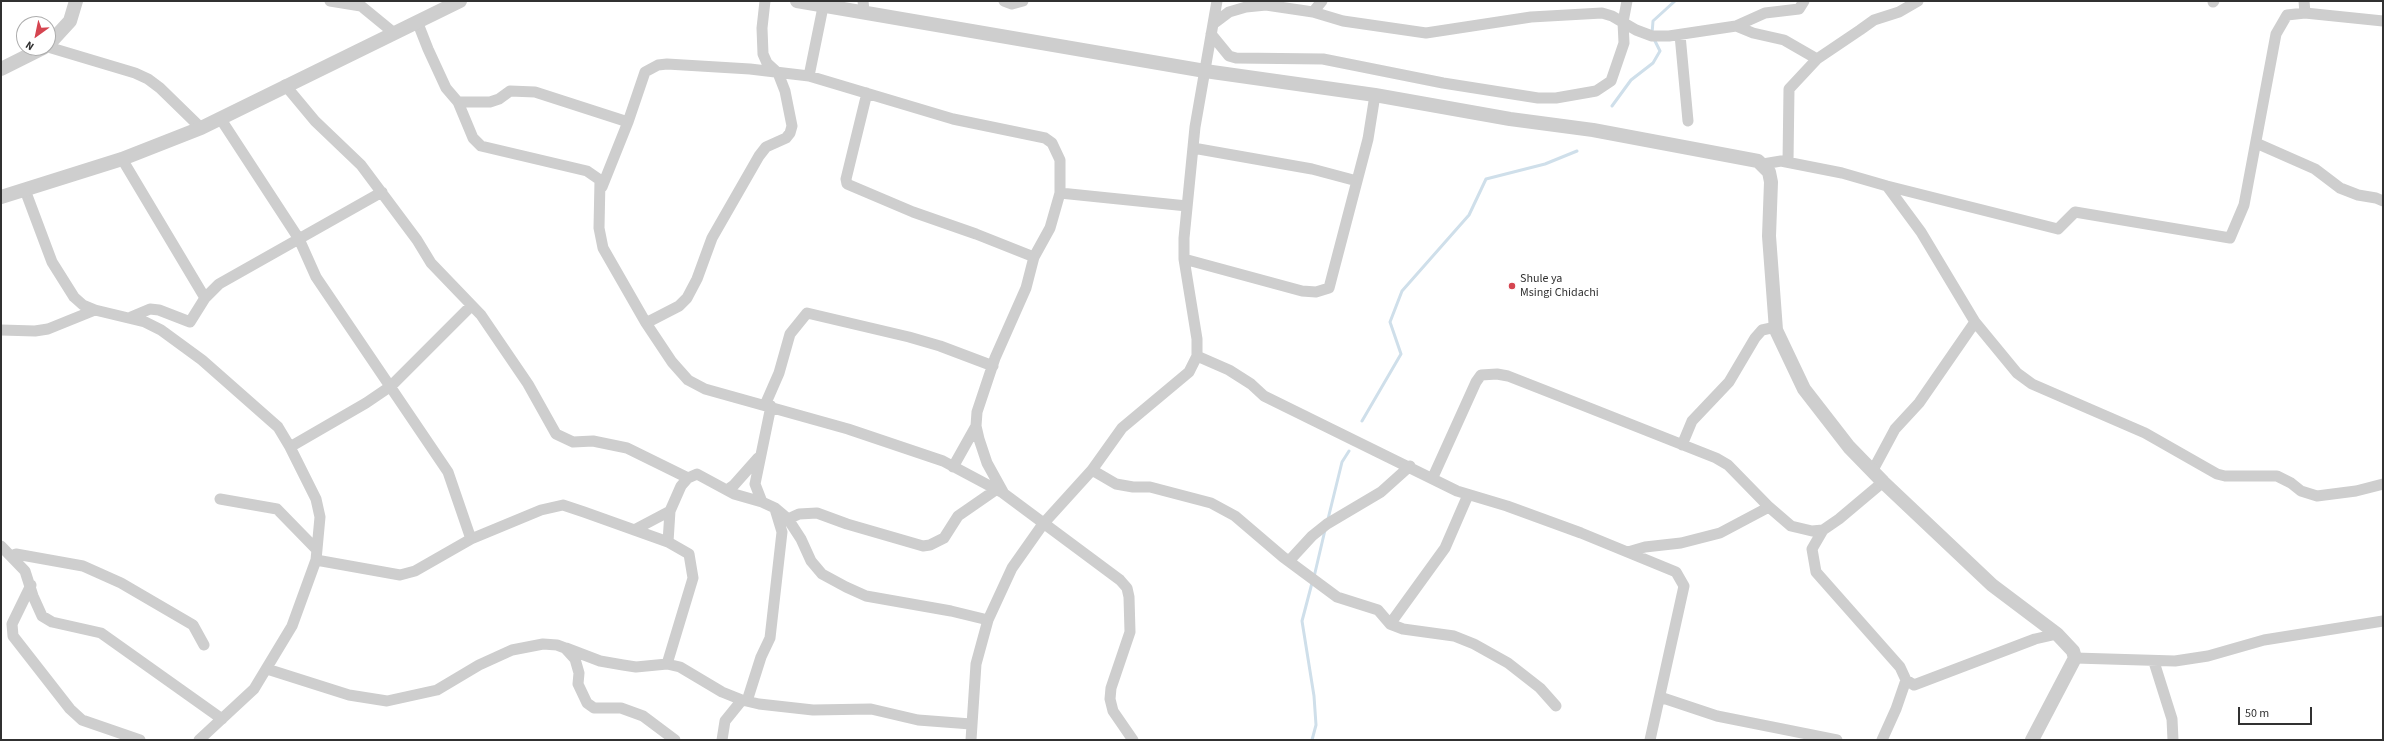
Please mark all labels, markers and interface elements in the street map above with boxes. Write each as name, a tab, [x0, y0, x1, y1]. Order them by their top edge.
north arrow	[16, 16, 56, 56]
text: N	[23, 37, 37, 54]
place label: Shule ya Msingi Chidachi	[1520, 272, 1599, 300]
marker: Shule ya Msingi Chidachi	[1507, 281, 1517, 291]
scale bar	[2240, 699, 2314, 725]
text: 50 m	[2245, 705, 2269, 722]

